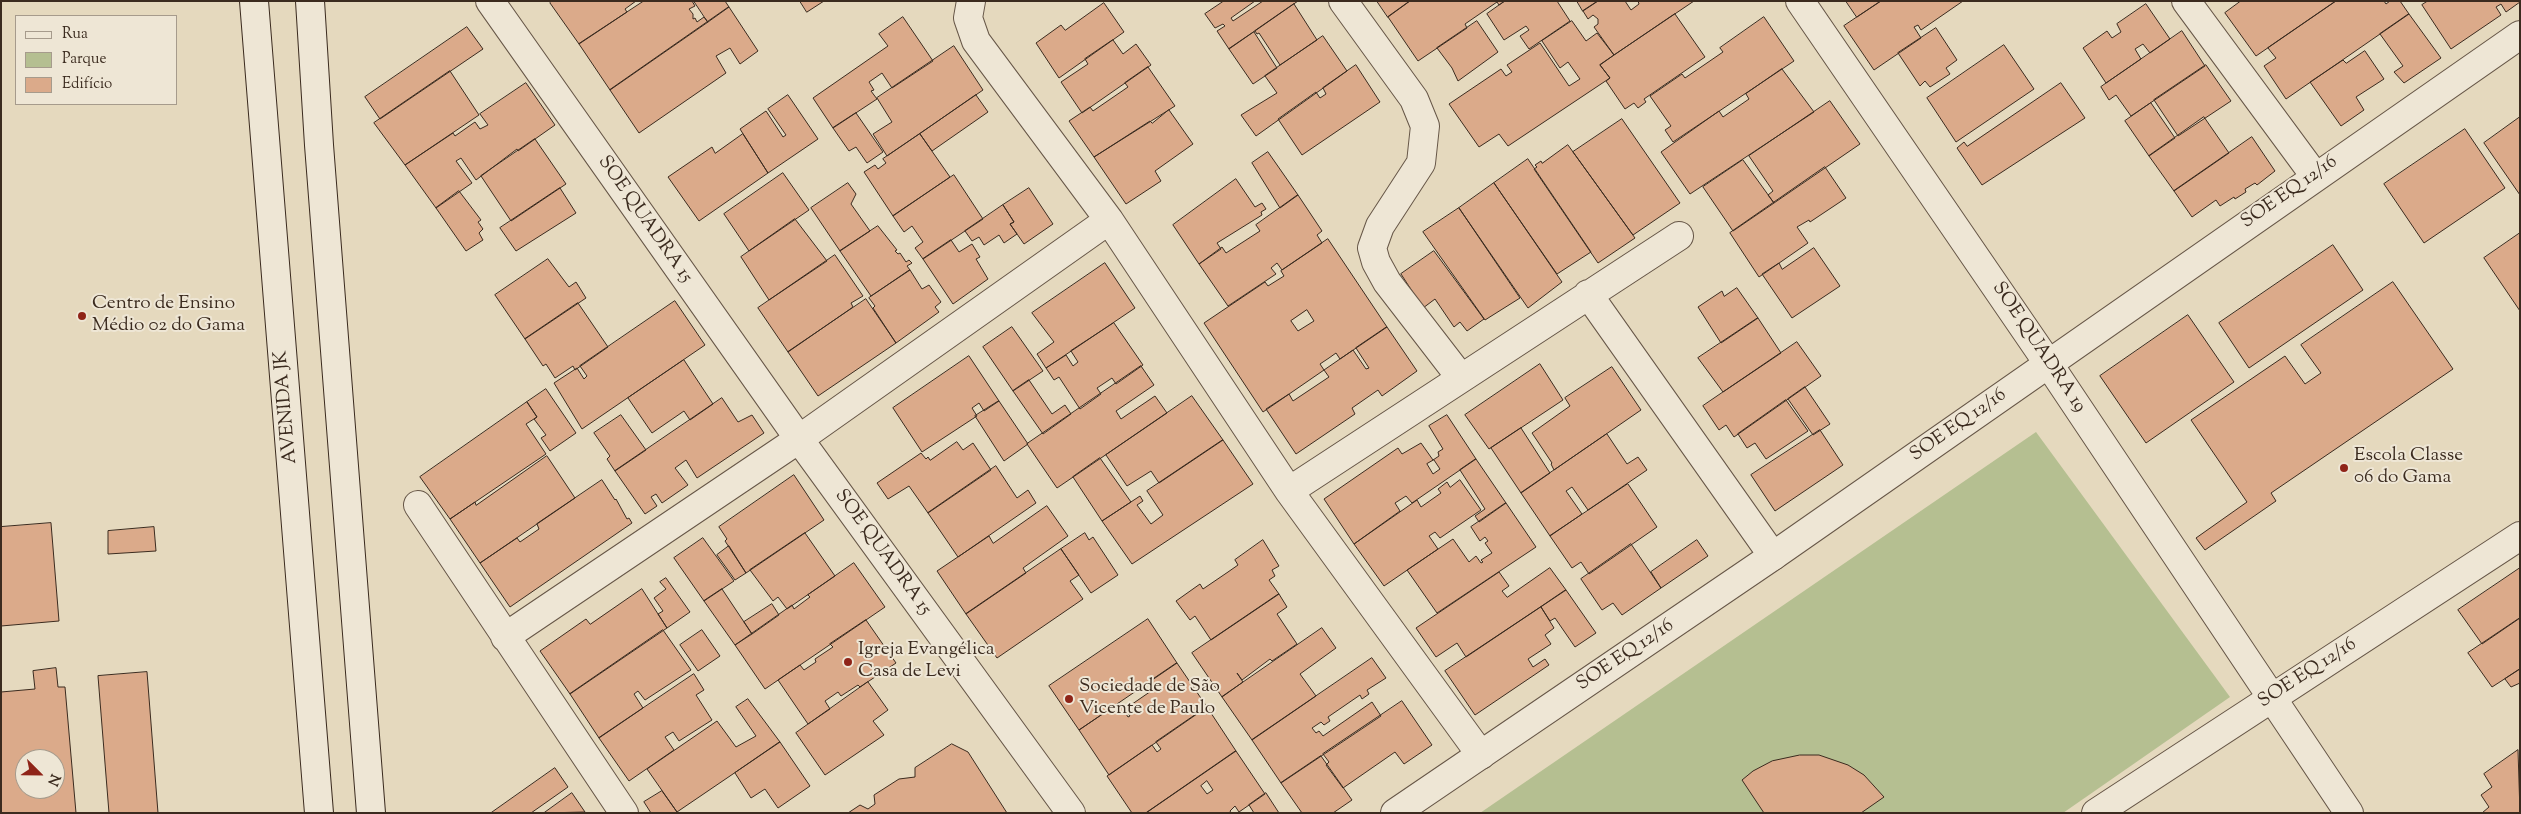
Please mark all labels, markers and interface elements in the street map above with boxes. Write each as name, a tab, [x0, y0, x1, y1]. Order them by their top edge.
legend	[15, 15, 178, 105]
text: Rua	[62, 24, 88, 45]
text: Parque	[62, 49, 106, 70]
text: Edifício	[62, 74, 112, 95]
street label: SOE EQ 12/16	[2237, 151, 2343, 235]
street label: SOE QUADRA 15	[592, 152, 696, 288]
street label: SOE QUADRA 19	[1986, 278, 2090, 418]
place label: Centro de Ensino Médio 02 do Gama	[92, 294, 245, 338]
marker: Centro de Ensino Médio 02 do Gama	[76, 310, 88, 322]
street label: AVENIDA JK	[271, 349, 303, 465]
street label: SOE EQ 12/16	[1906, 384, 2012, 468]
place label: Escola Classe 06 do Gama	[2354, 446, 2463, 490]
marker: Escola Classe 06 do Gama	[2338, 462, 2350, 474]
street label: SOE QUADRA 15	[829, 486, 935, 620]
street label: SOE EQ 12/16	[1573, 615, 1679, 697]
street label: SOE EQ 12/16	[2255, 634, 2361, 714]
place label: Igreja Evangélica Casa de Levi	[858, 640, 995, 684]
marker: Igreja Evangélica Casa de Levi	[842, 656, 854, 668]
place label: Sociedade de São Vicente de Paulo	[1079, 677, 1220, 721]
marker: Sociedade de São Vicente de Paulo	[1063, 693, 1075, 705]
north arrow	[15, 749, 65, 799]
text: N	[41, 770, 64, 789]

